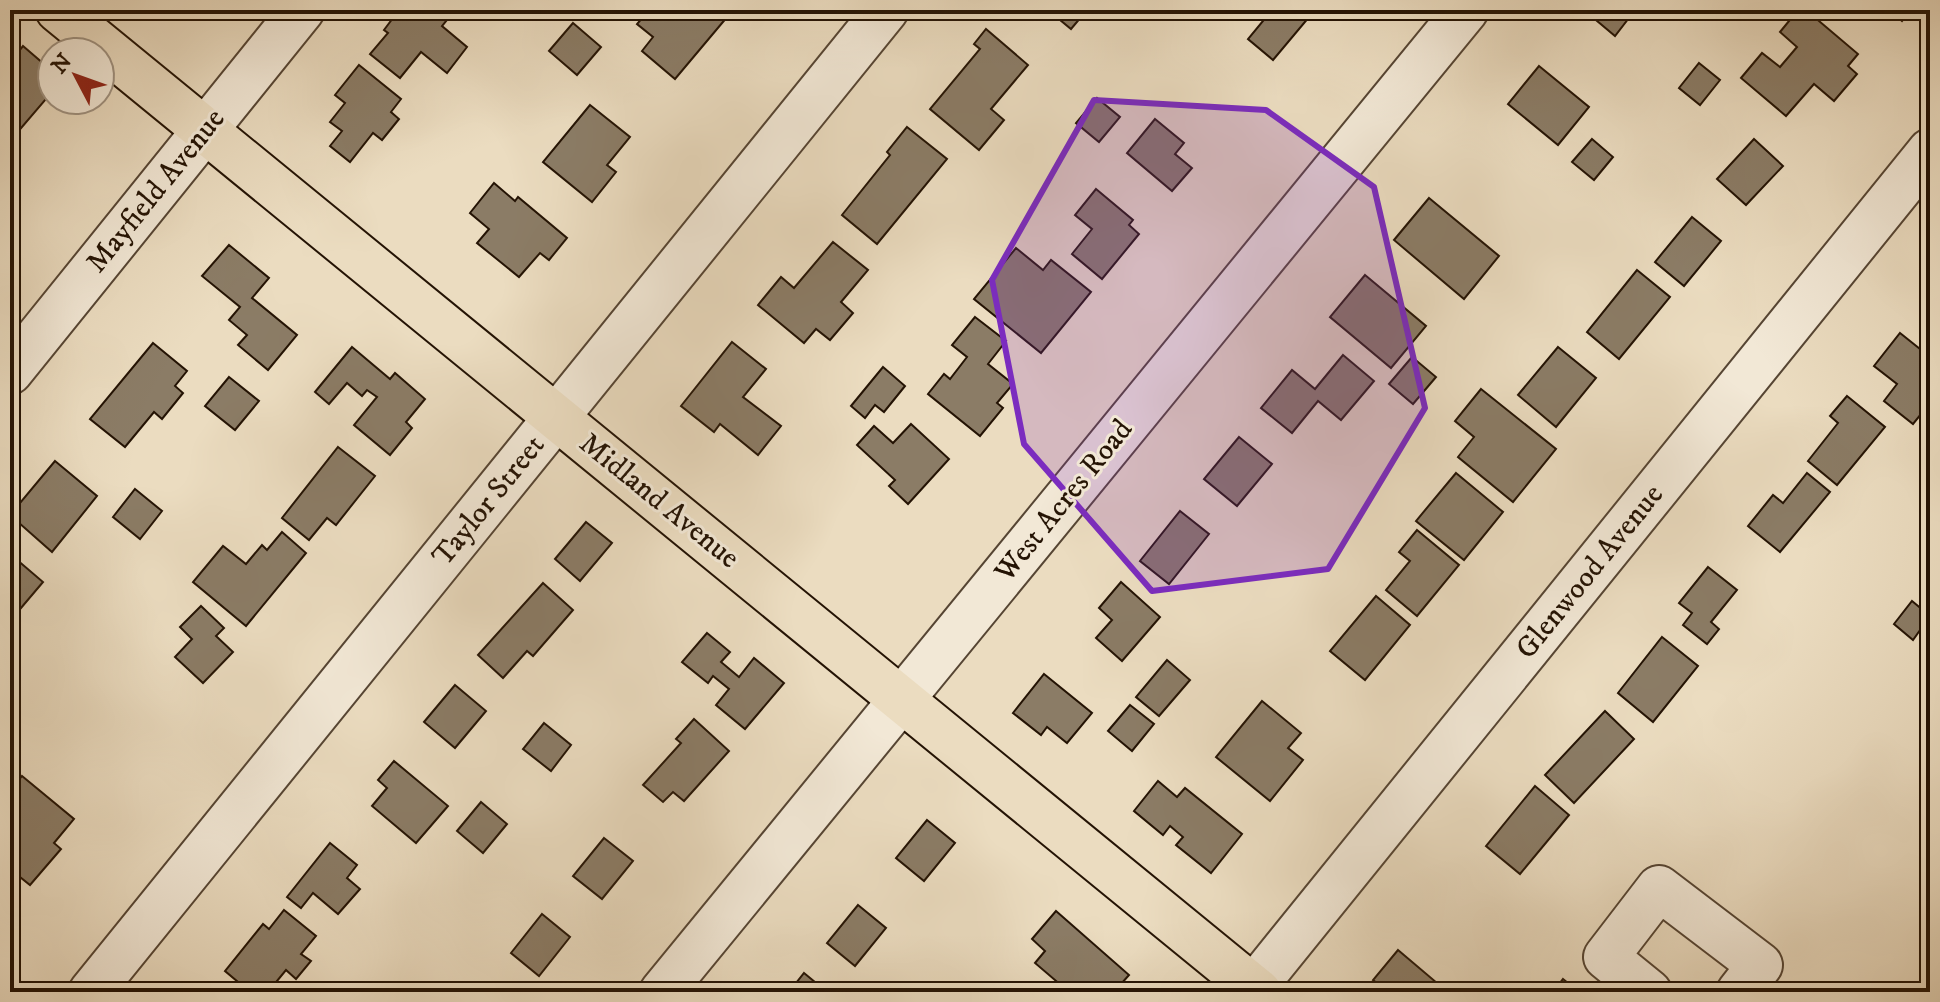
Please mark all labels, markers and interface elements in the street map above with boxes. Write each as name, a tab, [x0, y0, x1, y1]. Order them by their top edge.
north arrow	[36, 36, 116, 116]
text: N	[46, 48, 78, 80]
street label: Mayfield Avenue	[79, 101, 233, 281]
street label: West Acres Road	[986, 412, 1141, 591]
street label: Midland Avenue	[571, 425, 747, 577]
street label: Taylor Street	[425, 428, 553, 574]
street label: Glenwood Avenue	[1508, 477, 1672, 667]

